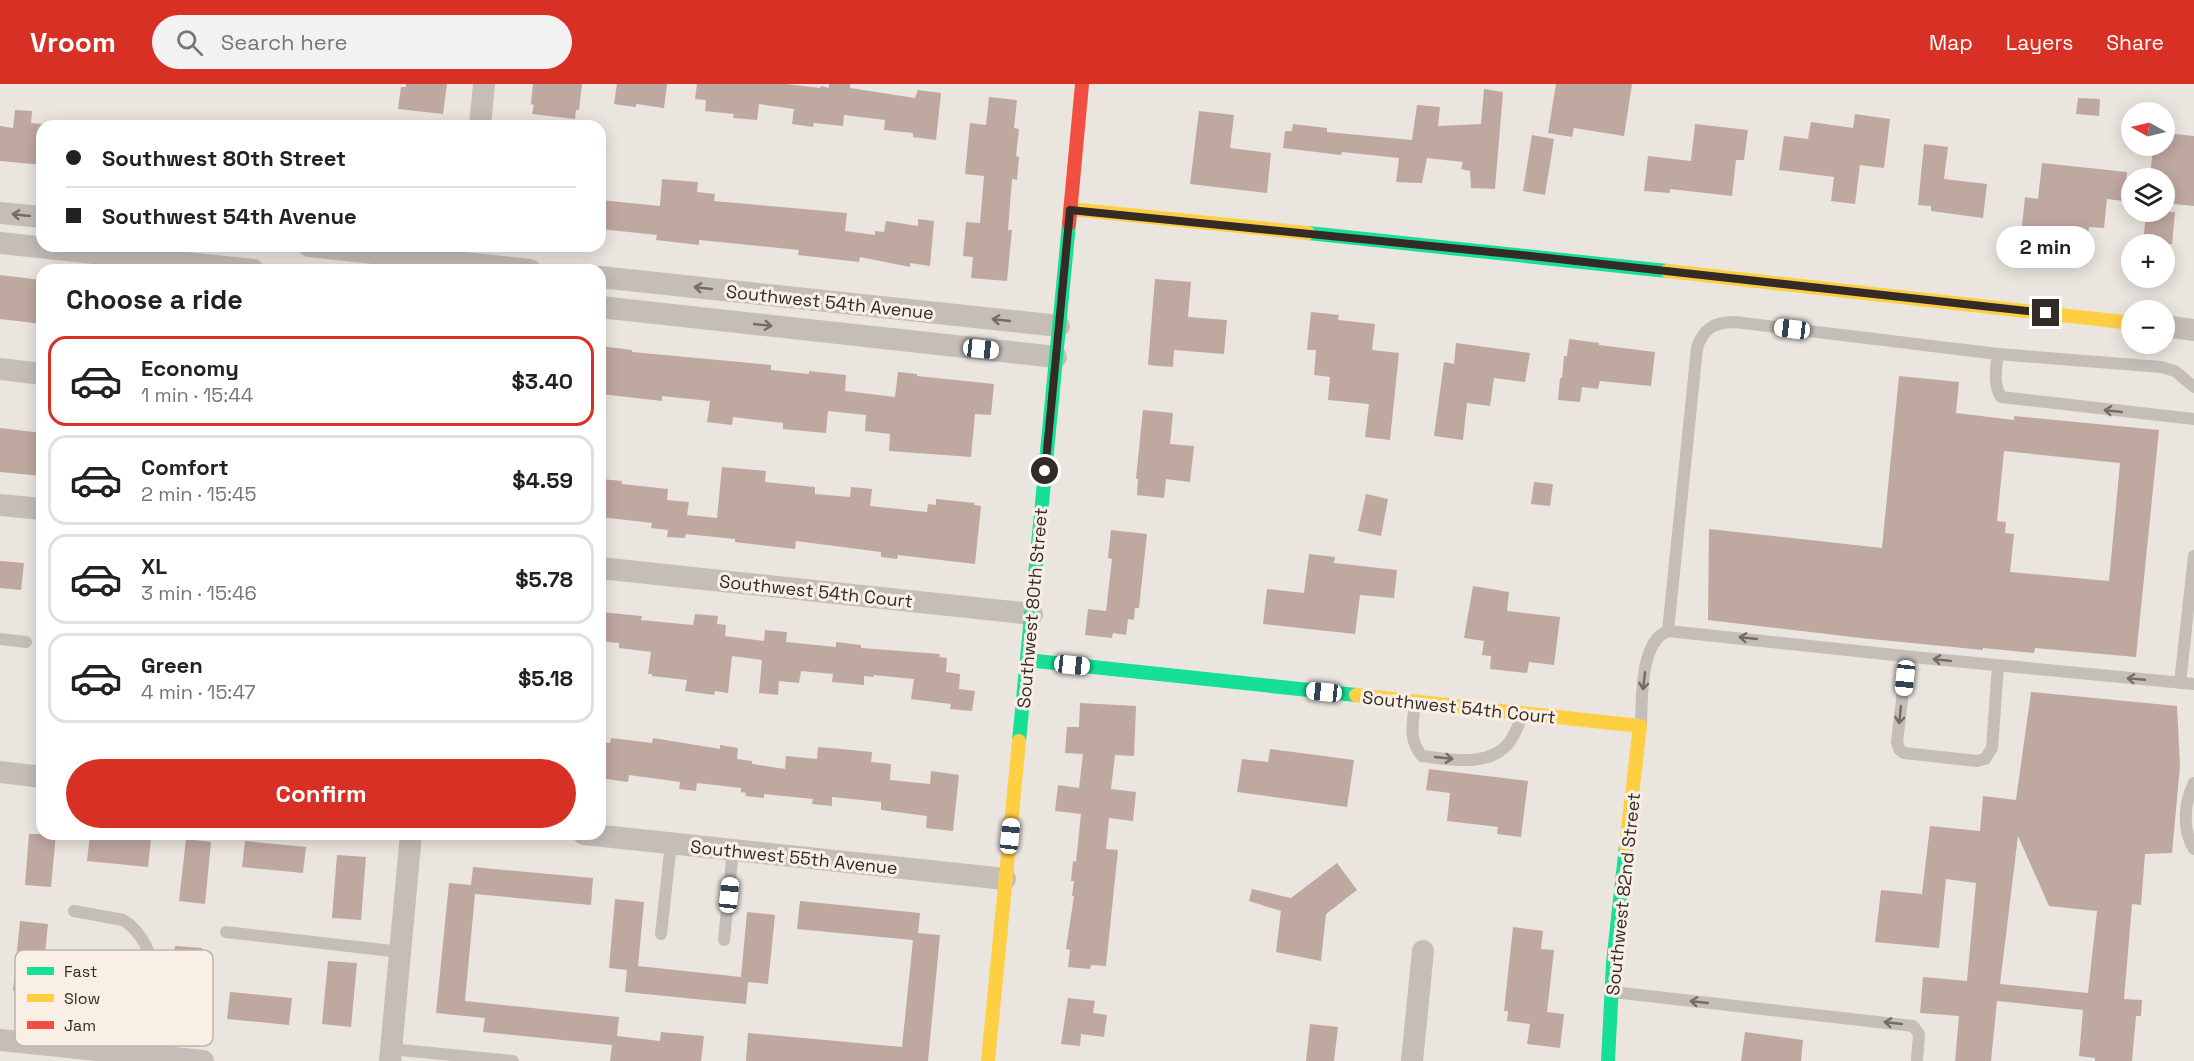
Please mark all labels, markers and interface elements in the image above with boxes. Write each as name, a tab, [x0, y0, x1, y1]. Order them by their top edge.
search box	[152, 15, 572, 69]
text: Vroom	[30, 24, 116, 60]
icon: search	[173, 26, 206, 59]
text: Search here	[221, 28, 348, 56]
text: Map	[1929, 29, 1973, 56]
text: Layers	[2006, 29, 2073, 56]
text: Share	[2106, 29, 2164, 56]
north arrow	[2121, 102, 2175, 156]
map controls	[2121, 102, 2175, 354]
text: Southwest 80th Street	[102, 144, 346, 172]
button: layers	[2121, 168, 2175, 222]
text: Southwest 54th Avenue	[102, 202, 357, 230]
one-way arrow	[12, 209, 31, 220]
callout: 2 min	[1996, 226, 2096, 268]
text: 2 min	[2020, 234, 2071, 260]
button: +	[2121, 234, 2175, 288]
street label: Southwest 54th Avenue	[725, 280, 935, 324]
text: Choose a ride	[66, 282, 243, 317]
one-way arrow	[693, 282, 713, 293]
route end	[2032, 299, 2059, 326]
button: −	[2121, 300, 2175, 354]
one-way arrow	[991, 314, 1011, 325]
car	[1773, 318, 1811, 340]
one-way arrow	[752, 320, 772, 331]
car	[962, 338, 1000, 360]
icon: car	[69, 354, 123, 408]
text: Economy	[141, 354, 239, 382]
text: $3.40	[511, 367, 573, 395]
text: 1 min · 15:44	[141, 382, 253, 408]
one-way arrow	[2103, 405, 2123, 416]
icon: car	[69, 453, 123, 507]
text: Comfort	[141, 453, 229, 481]
route start	[1031, 457, 1058, 484]
text: $4.59	[512, 466, 573, 494]
text: 2 min · 15:45	[141, 481, 256, 507]
street label: Southwest 80th Street	[1012, 507, 1052, 709]
icon: car	[69, 552, 123, 606]
text: XL	[141, 552, 167, 580]
text: $5.78	[515, 565, 573, 593]
street label: Southwest 54th Court	[718, 569, 914, 613]
text: 3 min · 15:46	[141, 580, 257, 606]
one-way arrow	[1738, 633, 1758, 644]
icon: car	[69, 651, 123, 705]
text: Green	[141, 651, 203, 679]
car	[1053, 654, 1091, 676]
one-way arrow	[1932, 654, 1952, 665]
car	[1894, 659, 1916, 697]
text: $5.18	[518, 664, 573, 692]
one-way arrow	[1639, 670, 1650, 690]
one-way arrow	[2126, 673, 2146, 684]
text: 4 min · 15:47	[141, 679, 256, 705]
car	[1305, 681, 1343, 703]
street label: Southwest 54th Court	[1361, 685, 1557, 729]
one-way arrow	[1895, 704, 1906, 724]
one-way arrow	[1434, 753, 1454, 764]
button: Confirm	[66, 759, 576, 828]
street label: Southwest 82nd Street	[1601, 791, 1645, 997]
car	[999, 817, 1021, 855]
street label: Southwest 55th Avenue	[689, 835, 899, 879]
car	[718, 876, 740, 914]
legend	[15, 950, 213, 1046]
text: Fast	[64, 961, 97, 982]
text: Slow	[64, 988, 100, 1009]
one-way arrow	[1689, 996, 1709, 1007]
text: Jam	[64, 1015, 96, 1036]
one-way arrow	[1883, 1017, 1903, 1028]

